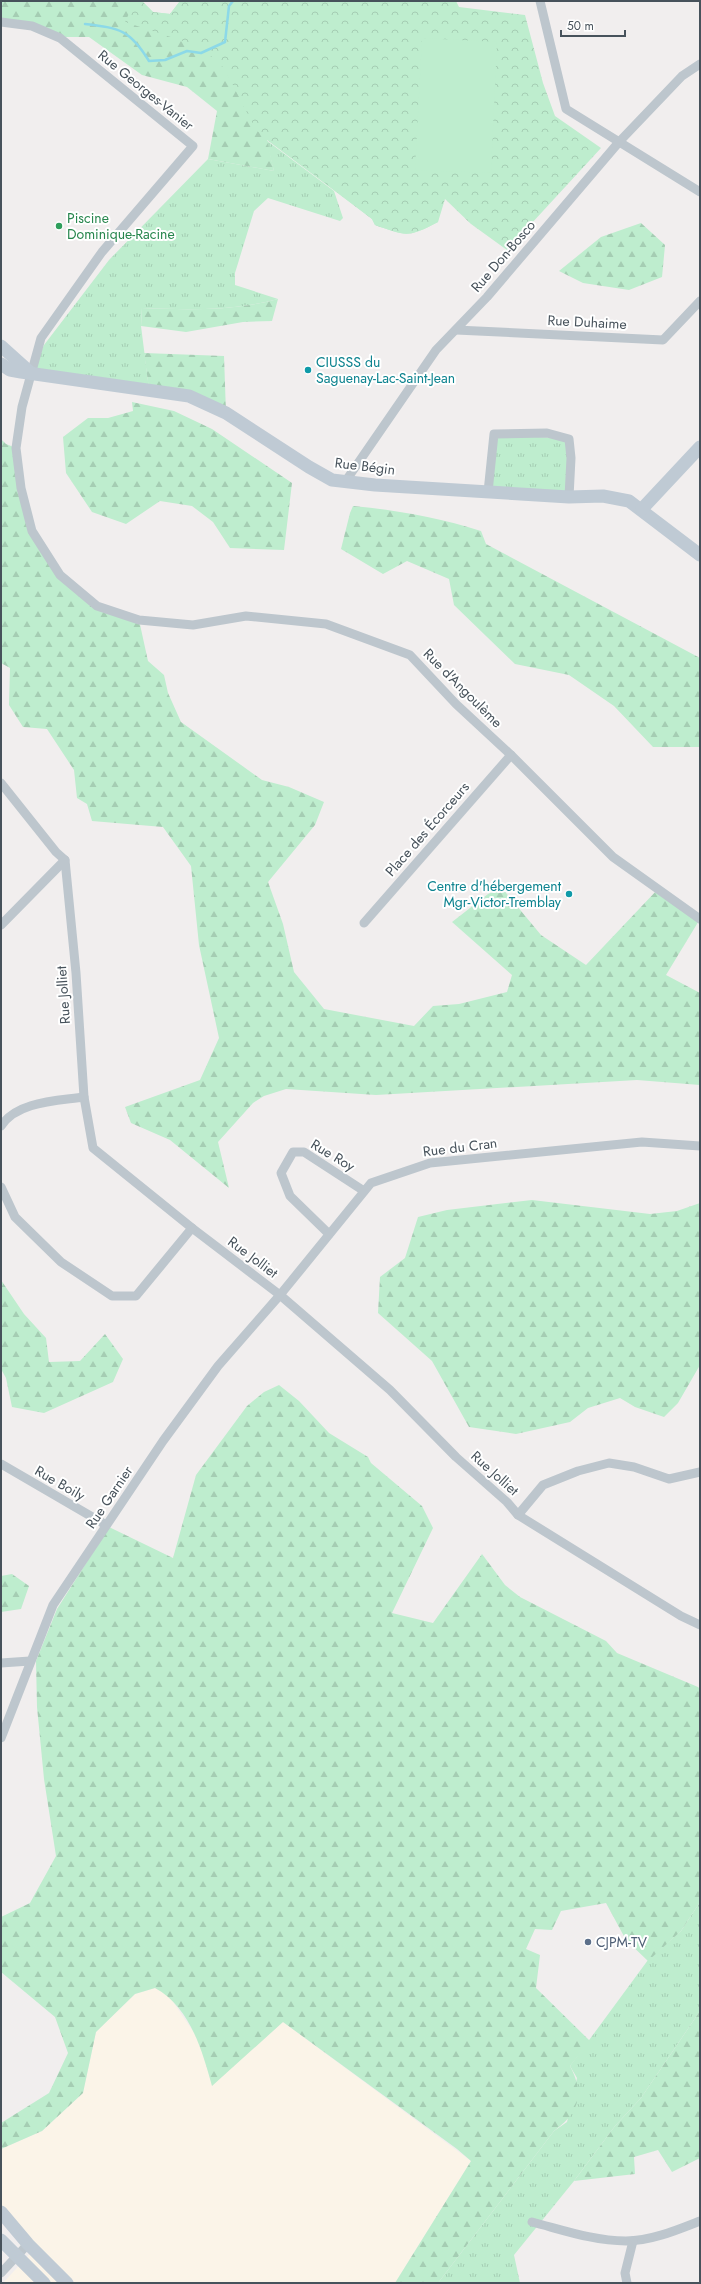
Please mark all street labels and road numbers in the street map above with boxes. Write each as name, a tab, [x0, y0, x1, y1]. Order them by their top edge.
street label: Rue Georges-Vanier	[94, 45, 198, 135]
street label: Rue Don-Bosco	[466, 215, 540, 296]
street label: Rue Duhaime	[547, 310, 627, 334]
street label: Rue Bégin	[334, 452, 396, 480]
street label: Rue d'Angoulème	[419, 644, 507, 732]
street label: Place des Écorceurs	[380, 777, 474, 881]
street label: Rue Jolliet	[51, 965, 75, 1025]
street label: Rue du Cran	[422, 1133, 498, 1161]
street label: Rue Roy	[307, 1134, 359, 1176]
street label: Rue Jolliet	[224, 1231, 283, 1283]
street label: Rue Jolliet	[467, 1446, 524, 1500]
street label: Rue Boily	[31, 1461, 90, 1506]
street label: Rue Garnier	[81, 1461, 138, 1532]

